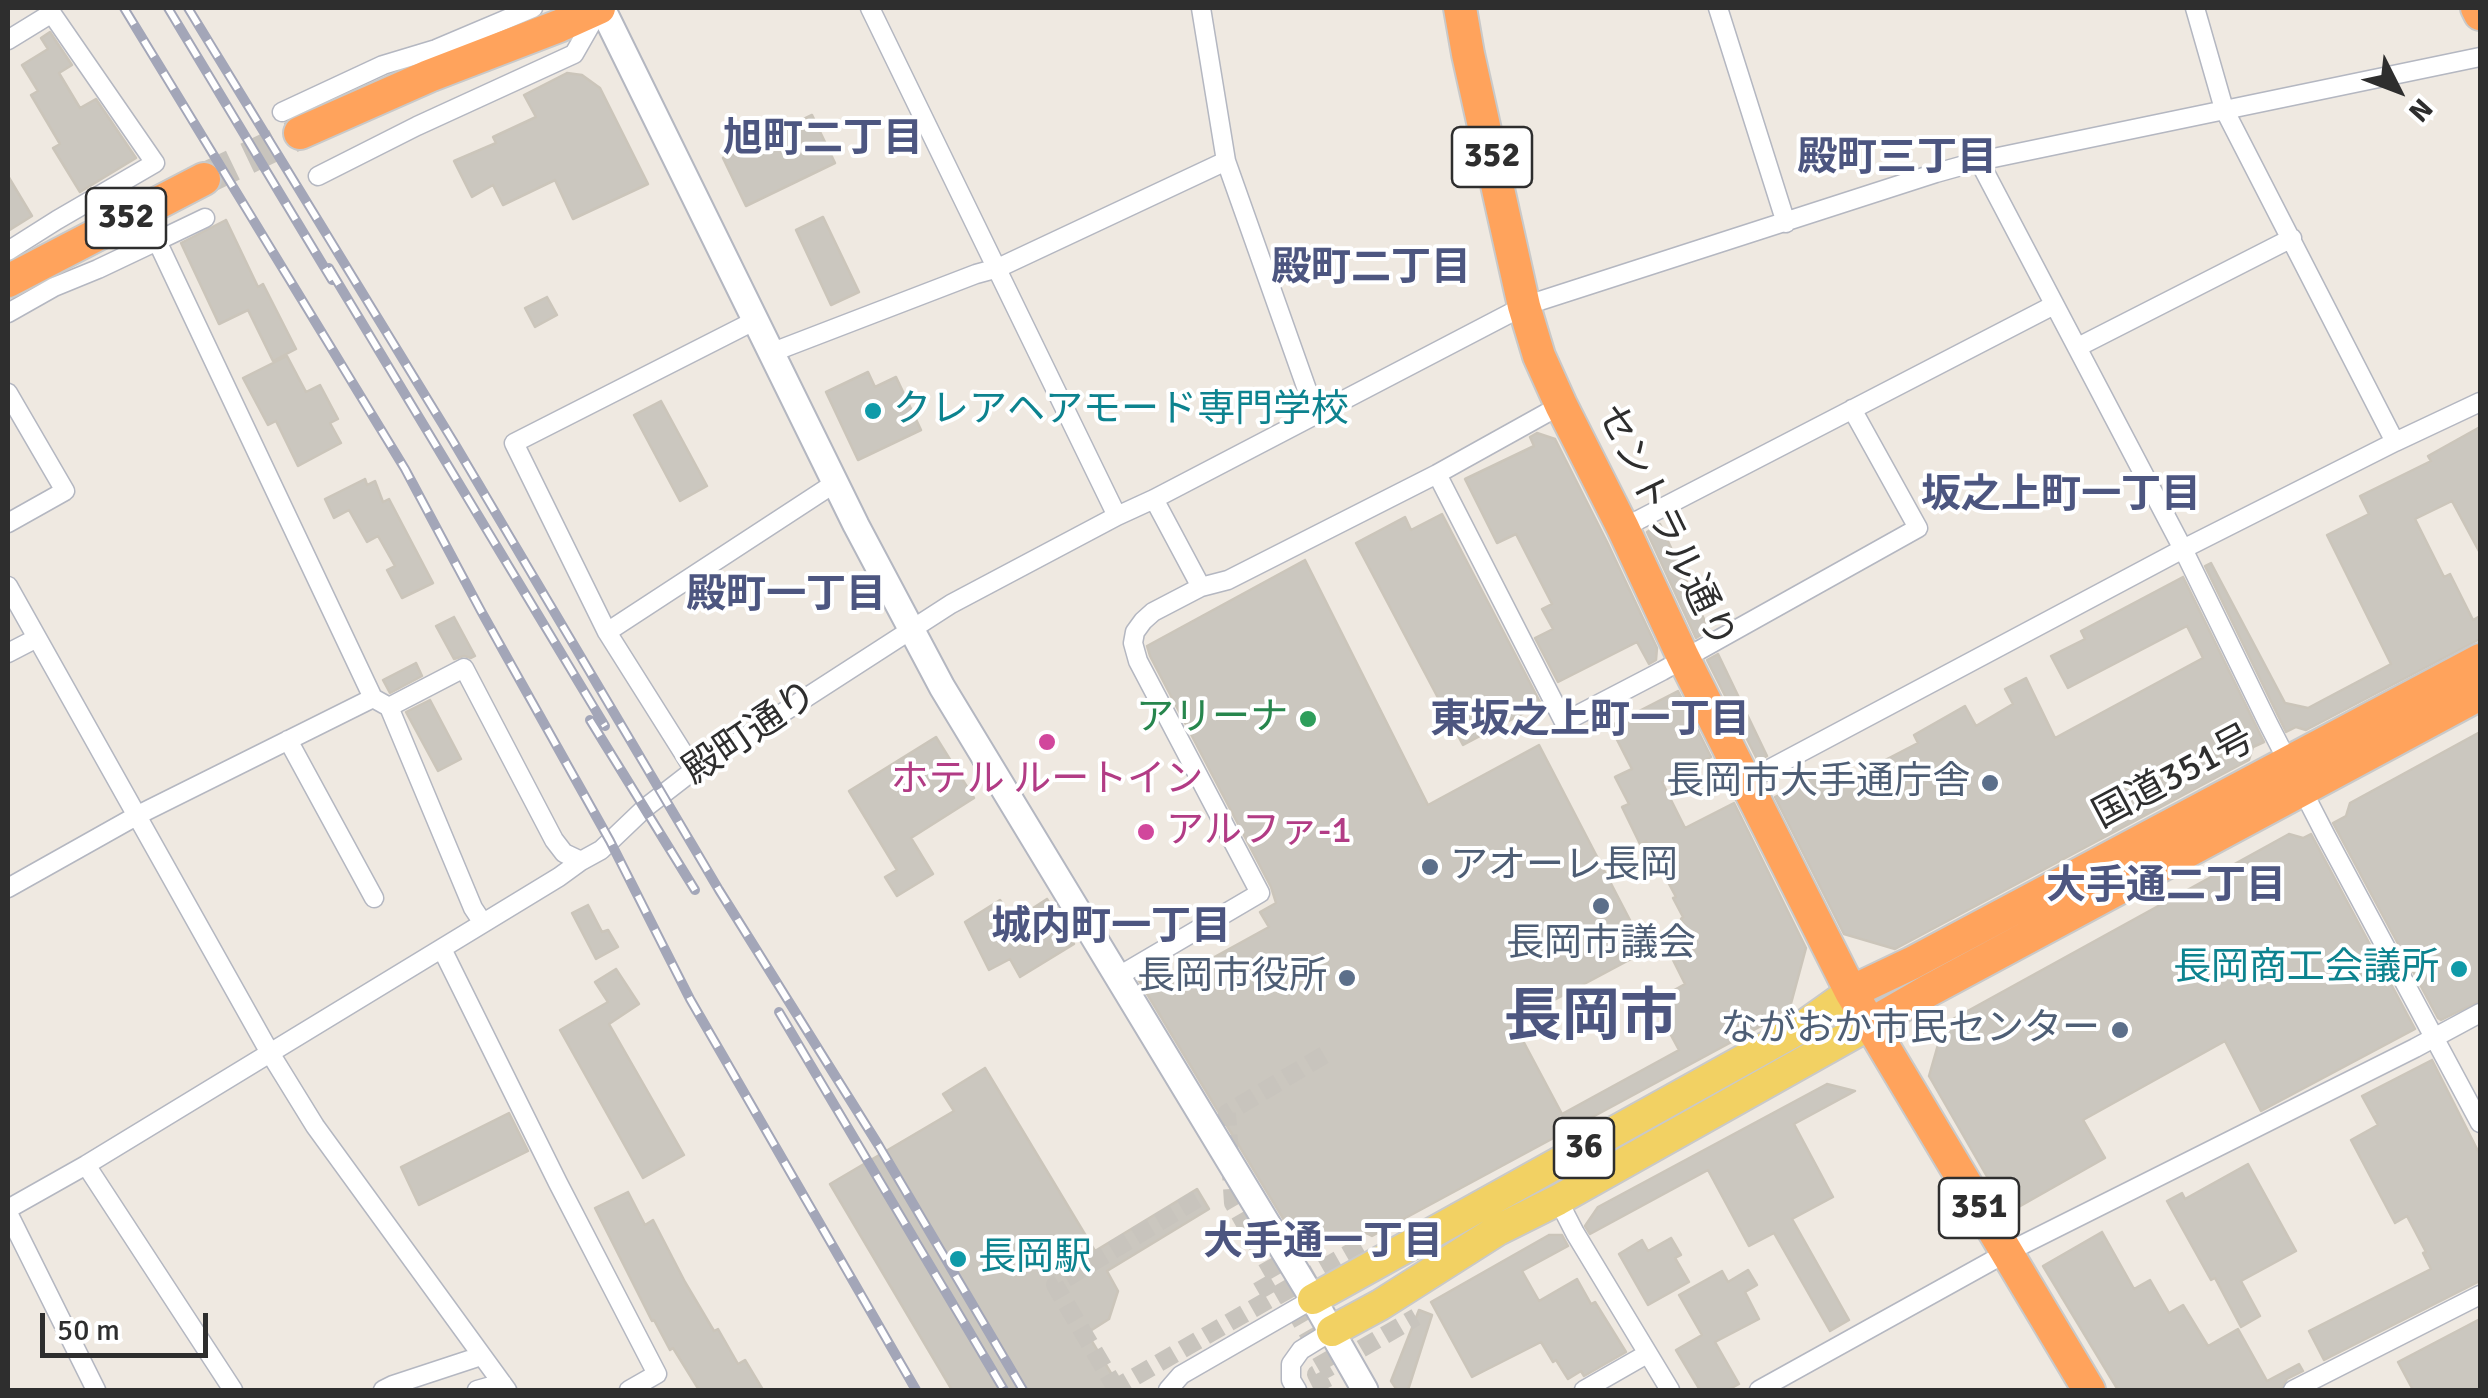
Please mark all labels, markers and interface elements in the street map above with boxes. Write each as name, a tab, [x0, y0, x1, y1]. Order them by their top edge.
north arrow	[2348, 40, 2448, 140]
text: N	[2401, 91, 2439, 129]
district label: 旭町二丁目	[723, 116, 923, 164]
road number: 352	[1452, 127, 1532, 187]
district label: 殿町三丁目	[1797, 135, 1997, 183]
road number: 352	[86, 188, 166, 248]
district label: 殿町二丁目	[1271, 245, 1471, 293]
place label: クレアヘアモード専門学校	[893, 388, 1349, 434]
street label: セントラル通り	[1586, 397, 1744, 657]
marker: クレアヘアモード専門学校	[862, 400, 884, 422]
district label: 坂之上町一丁目	[1921, 472, 2201, 520]
district label: 殿町一丁目	[686, 572, 886, 620]
street label: 殿町通り	[675, 673, 827, 795]
place label: アリーナ	[1136, 696, 1288, 742]
district label: 東坂之上町一丁目	[1430, 697, 1750, 745]
marker: アリーナ	[1297, 708, 1319, 730]
street label: 国道351号	[2086, 717, 2262, 839]
marker: ホテル ルートイン	[1036, 731, 1058, 753]
place label: ホテル ルートイン	[891, 758, 1203, 804]
place label: 長岡市大手通庁舎	[1666, 760, 1970, 806]
marker: 長岡市大手通庁舎	[1979, 772, 2001, 794]
place label: アルファ-1	[1166, 809, 1352, 855]
marker: アルファ-1	[1135, 821, 1157, 843]
place label: アオーレ長岡	[1450, 844, 1678, 890]
marker: アオーレ長岡	[1419, 856, 1441, 878]
district label: 大手通二丁目	[2046, 863, 2286, 911]
marker: 長岡市議会	[1590, 895, 1612, 917]
district label: 城内町一丁目	[991, 904, 1231, 952]
place label: 長岡市議会	[1506, 922, 1696, 968]
place label: 長岡商工会議所	[2173, 946, 2439, 992]
place label: 長岡市役所	[1137, 955, 1327, 1001]
marker: 長岡商工会議所	[2448, 958, 2470, 980]
marker: 長岡市役所	[1336, 967, 1358, 989]
district label: 長岡市	[1504, 985, 1678, 1055]
place label: ながおか市民センター	[1720, 1007, 2100, 1053]
marker: ながおか市民センター	[2109, 1019, 2131, 1041]
road number: 36	[1554, 1118, 1614, 1178]
road number: 351	[1939, 1178, 2019, 1238]
district label: 大手通一丁目	[1203, 1219, 1443, 1267]
place label: 長岡駅	[978, 1236, 1092, 1282]
marker: 長岡駅	[947, 1248, 969, 1270]
scale bar	[45, 1293, 212, 1355]
text: 50 m	[57, 1312, 120, 1349]

